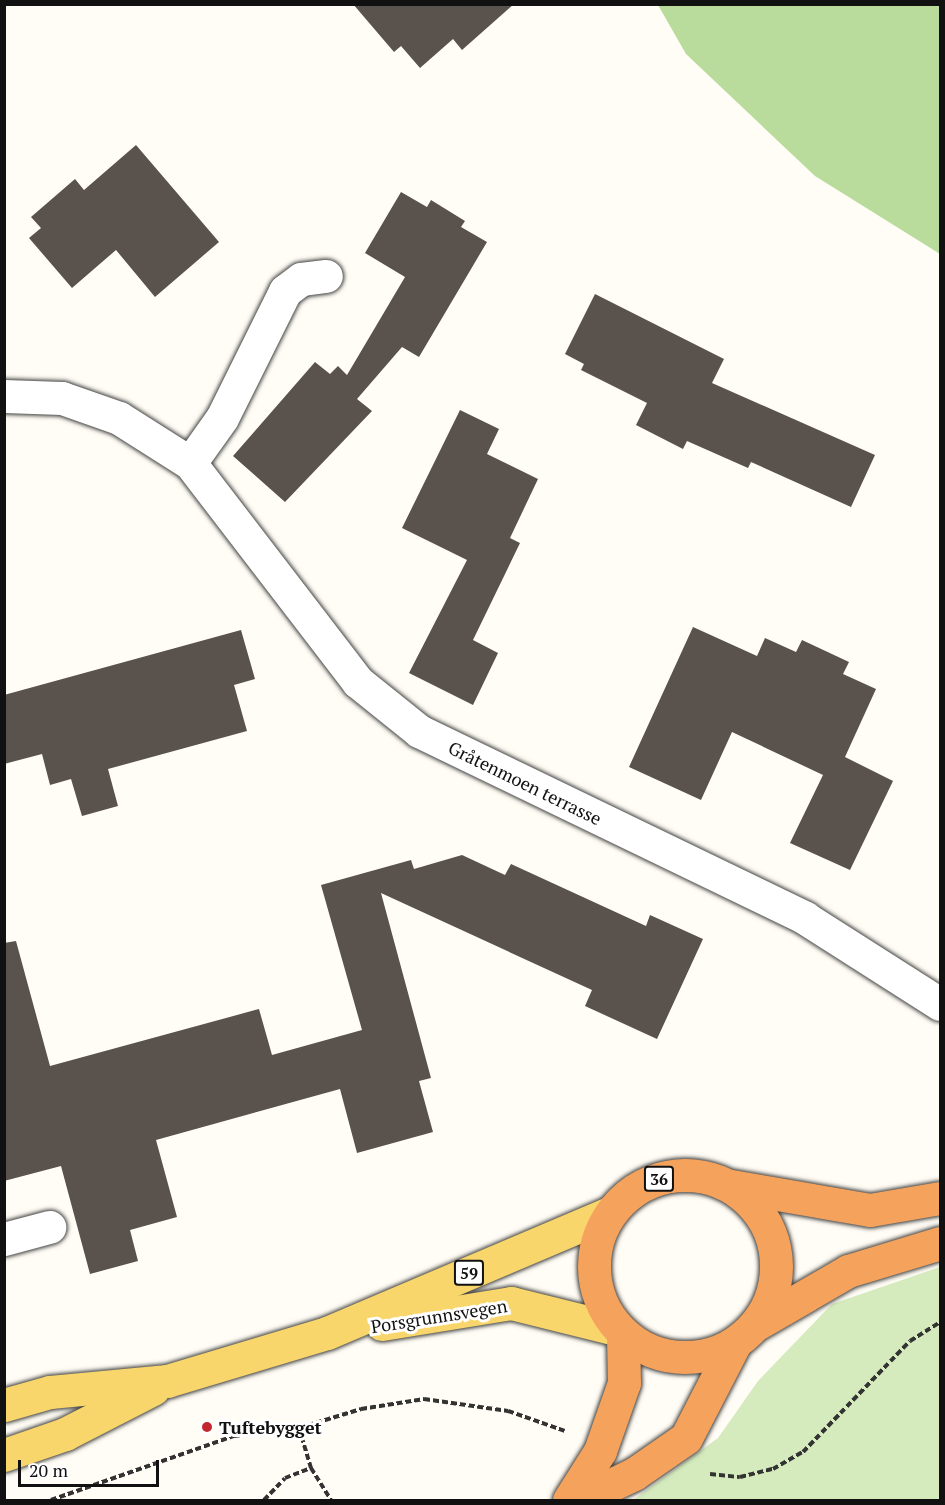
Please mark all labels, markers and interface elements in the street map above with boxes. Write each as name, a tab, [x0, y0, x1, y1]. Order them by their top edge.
street label: Gråtenmoen terrasse	[445, 737, 605, 829]
road number: 36	[642, 1166, 676, 1192]
road number: 59	[452, 1260, 486, 1286]
street label: Porsgrunnsvegen	[369, 1295, 509, 1337]
place label: Tuftebygget	[219, 1416, 322, 1438]
marker: Tuftebygget	[200, 1420, 214, 1434]
scale bar	[21, 1448, 162, 1486]
text: 20 m	[29, 1458, 68, 1482]

